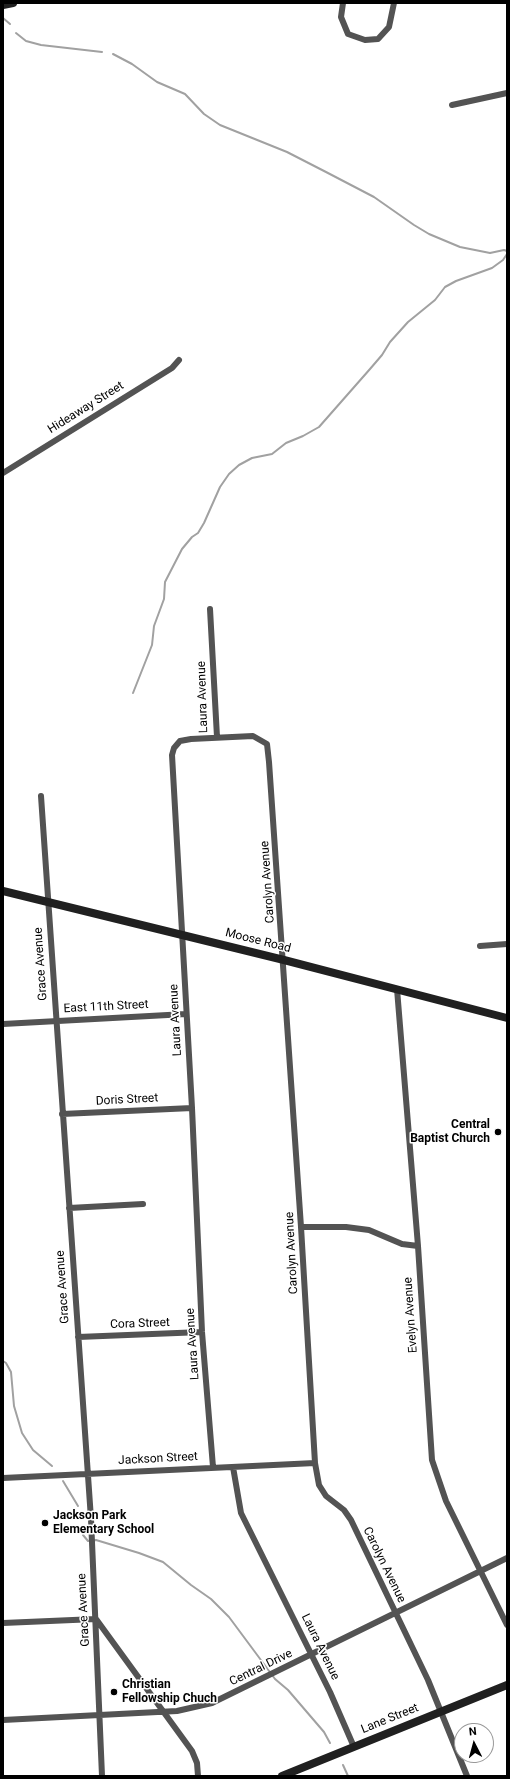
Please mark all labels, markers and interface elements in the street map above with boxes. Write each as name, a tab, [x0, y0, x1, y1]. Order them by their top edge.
street label: Hideaway Street	[45, 379, 127, 437]
street label: Laura Avenue	[195, 661, 211, 733]
street label: Carolyn Avenue	[258, 840, 278, 924]
street label: Moose Road	[224, 926, 292, 956]
street label: Grace Avenue	[31, 927, 51, 1001]
street label: Laura Avenue	[167, 984, 185, 1056]
street label: East 11th Street	[63, 998, 149, 1016]
street label: Doris Street	[95, 1091, 159, 1109]
place label: Central Baptist Church	[410, 1118, 490, 1146]
marker: Central Baptist Church	[493, 1127, 503, 1137]
street label: Carolyn Avenue	[283, 1211, 301, 1295]
street label: Grace Avenue	[53, 1250, 73, 1324]
street label: Evelyn Avenue	[401, 1276, 421, 1354]
street label: Laura Avenue	[183, 1307, 203, 1381]
street label: Cora Street	[110, 1316, 170, 1332]
street label: Jackson Street	[118, 1450, 198, 1468]
place label: Jackson Park Elementary School	[53, 1509, 154, 1537]
marker: Jackson Park Elementary School	[40, 1518, 50, 1528]
street label: Carolyn Avenue	[359, 1525, 409, 1605]
street label: Grace Avenue	[75, 1573, 93, 1647]
street label: Laura Avenue	[298, 1611, 342, 1683]
street label: Central Drive	[227, 1647, 295, 1689]
place label: Christian Fellowship Chuch	[122, 1678, 217, 1706]
marker: Christian Fellowship Chuch	[109, 1687, 119, 1697]
street label: Lane Street	[359, 1701, 421, 1737]
north arrow	[454, 1723, 494, 1763]
text: N	[468, 1725, 477, 1738]

